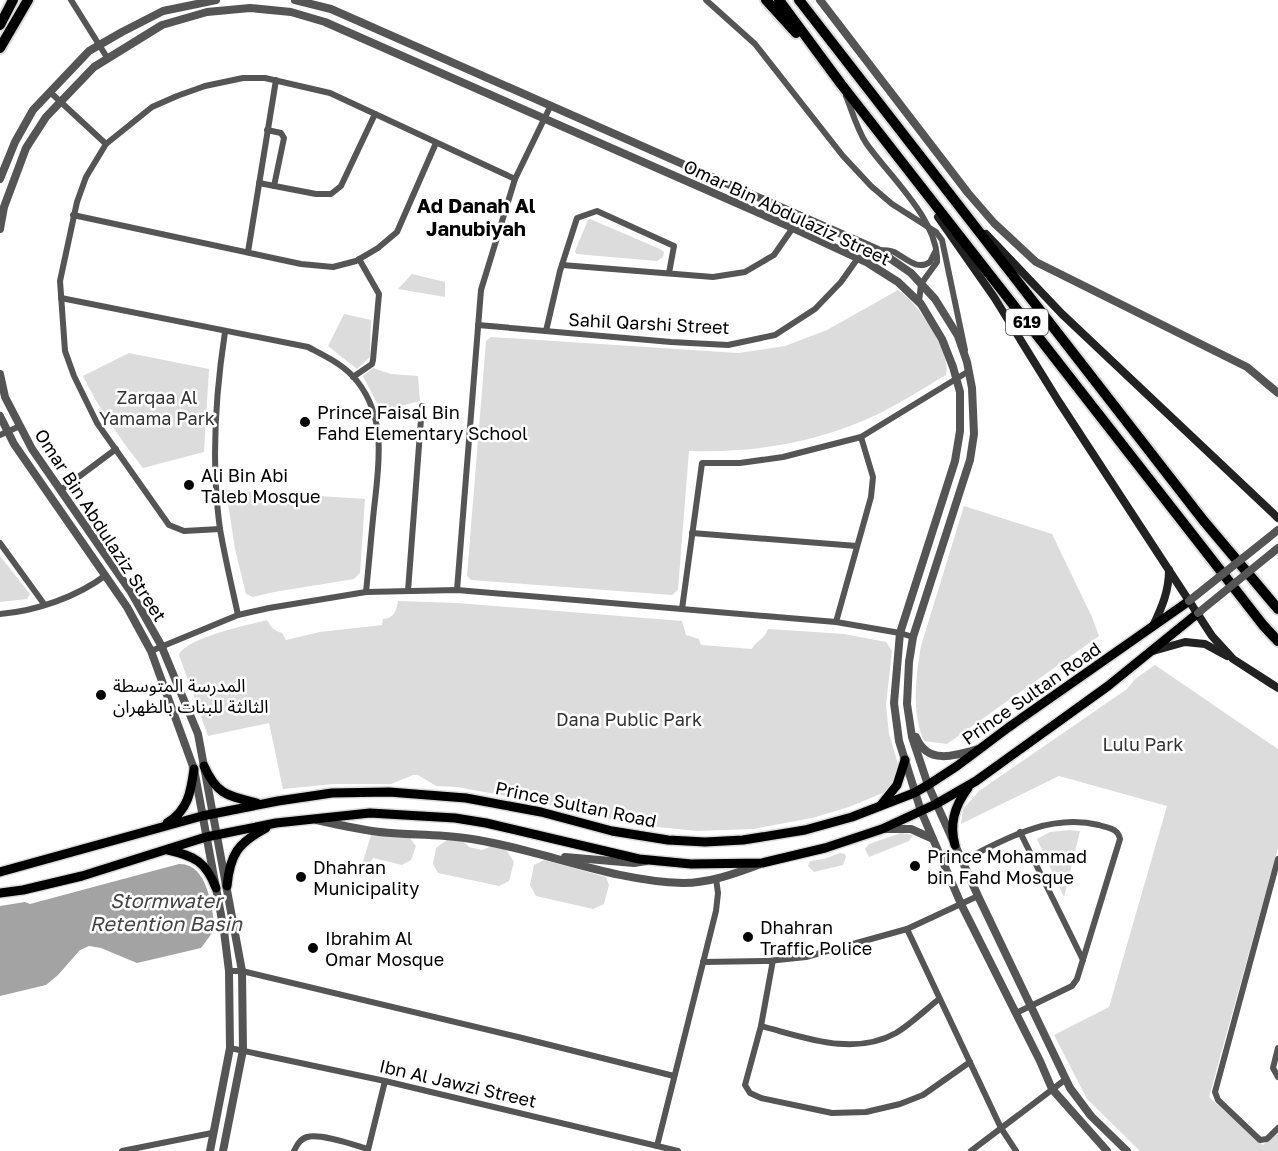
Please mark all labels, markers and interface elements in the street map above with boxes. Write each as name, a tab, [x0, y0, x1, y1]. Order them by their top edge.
street label: Omar Bin Abdulaziz Street	[680, 154, 894, 270]
district label: Ad Danah Al Janubiyah	[417, 193, 536, 240]
street label: Sahil Qarshi Street	[568, 308, 730, 338]
road number: 619	[1006, 309, 1048, 335]
park label: Zarqaa Al Yamama Park	[99, 386, 215, 429]
place label: Prince Faisal Bin Fahd Elementary School	[317, 401, 528, 444]
marker: Prince Faisal Bin Fahd Elementary School	[298, 415, 312, 429]
street label: Omar Bin Abdulaziz Street	[30, 424, 172, 626]
place label: Ali Bin Abi Taleb Mosque	[201, 464, 321, 507]
marker: Ali Bin Abi Taleb Mosque	[182, 478, 196, 492]
street label: Prince Sultan Road	[957, 637, 1105, 749]
place label: المدرسة المتوسطة الثالثة للبنات بالظهران	[113, 674, 269, 718]
marker: المدرسة المتوسطة الثالثة للبنات بالظهران	[94, 688, 108, 702]
park label: Dana Public Park	[556, 708, 702, 730]
park label: Lulu Park	[1103, 733, 1183, 755]
street label: Prince Sultan Road	[493, 776, 659, 832]
place label: Prince Mohammad bin Fahd Mosque	[927, 845, 1087, 888]
place label: Dhahran Municipality	[313, 856, 419, 899]
marker: Prince Mohammad bin Fahd Mosque	[908, 859, 922, 873]
marker: Dhahran Municipality	[294, 870, 308, 884]
water label: Stormwater Retention Basin	[90, 888, 243, 935]
place label: Dhahran Traffic Police	[760, 916, 872, 959]
place label: Ibrahim Al Omar Mosque	[325, 927, 444, 970]
marker: Dhahran Traffic Police	[741, 930, 755, 944]
marker: Ibrahim Al Omar Mosque	[306, 941, 320, 955]
street label: Ibn Al Jawzi Street	[377, 1054, 539, 1112]

